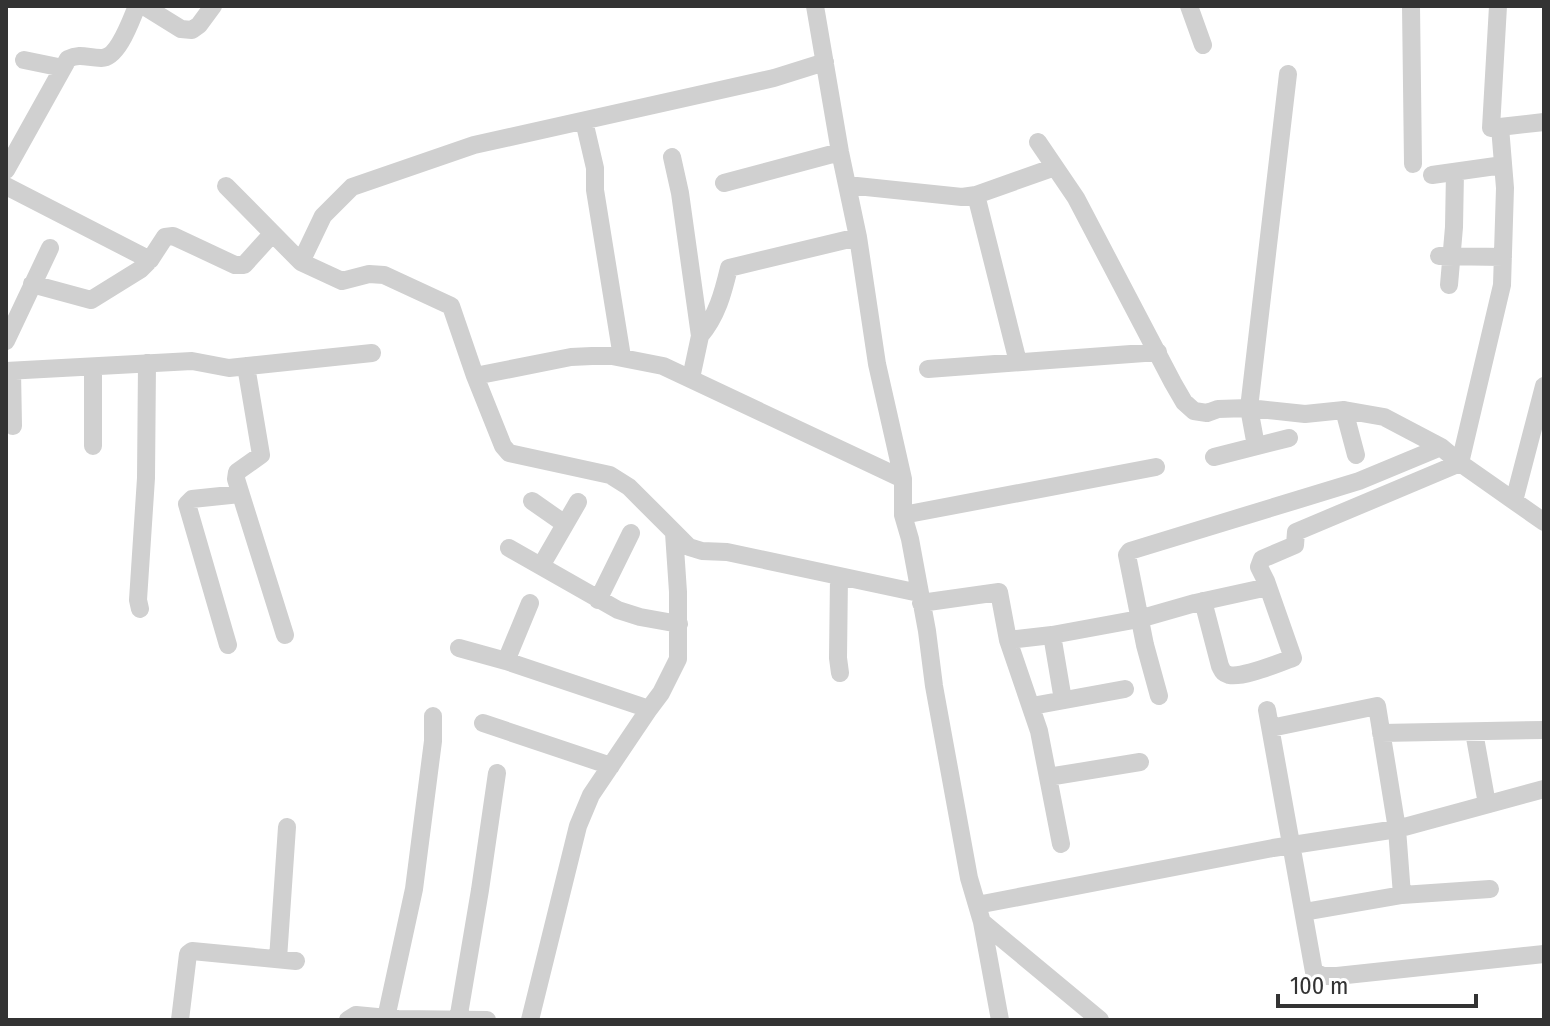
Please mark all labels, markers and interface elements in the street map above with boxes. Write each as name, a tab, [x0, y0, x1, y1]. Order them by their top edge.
scale bar	[1278, 958, 1476, 1008]
text: 100 m	[1290, 972, 1348, 1000]

